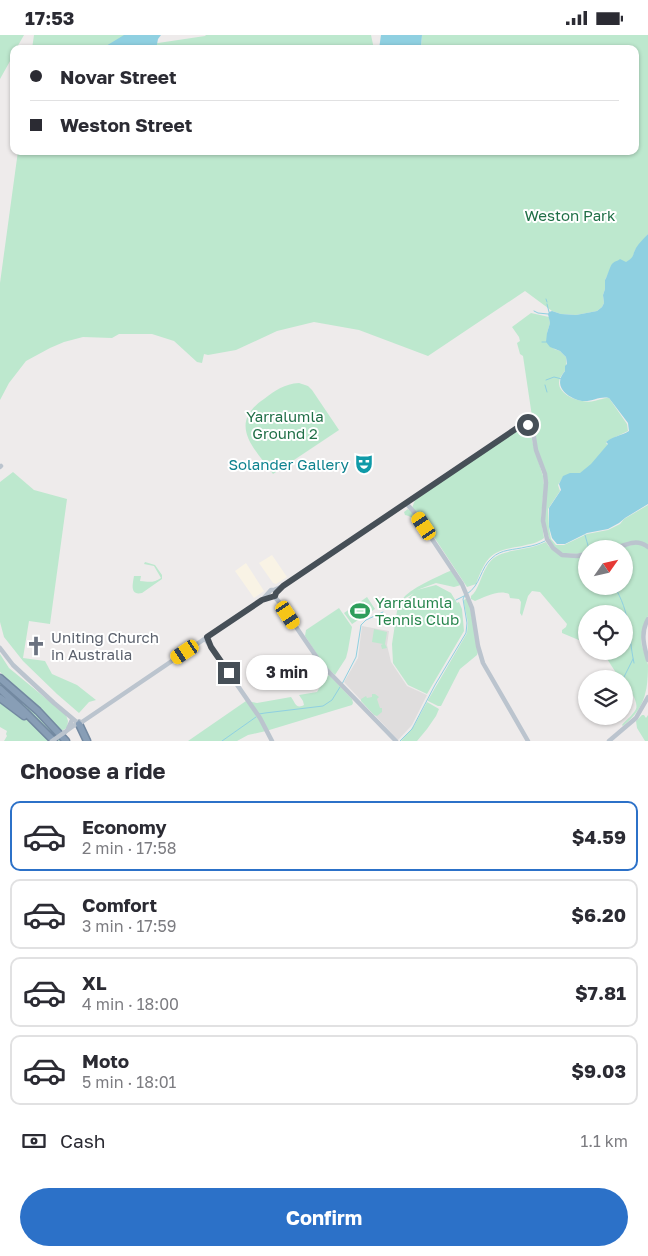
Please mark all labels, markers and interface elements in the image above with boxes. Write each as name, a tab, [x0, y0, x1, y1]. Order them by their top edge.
text: 17:53	[25, 6, 74, 29]
text: Novar Street	[60, 65, 177, 88]
text: Weston Street	[60, 113, 192, 136]
park label: Weston Park	[525, 206, 616, 224]
park label: Yarralumla Ground 2	[246, 407, 324, 442]
route start	[517, 414, 539, 436]
theatre icon: Solander Gallery	[353, 453, 375, 475]
place label: Solander Gallery	[228, 455, 350, 473]
car	[409, 509, 438, 543]
north arrow	[578, 540, 632, 595]
map controls	[578, 540, 633, 725]
place label: Yarralumla Tennis Club	[375, 593, 459, 628]
car	[273, 598, 302, 632]
sports icon: Yarralumla Tennis Club	[349, 600, 371, 622]
button: locate	[578, 605, 633, 660]
place label: Uniting Church in Australia	[51, 628, 159, 663]
church icon: Uniting Church in Australia	[25, 635, 47, 657]
car	[168, 637, 201, 667]
callout: 3 min	[246, 655, 329, 691]
route end	[218, 662, 240, 684]
text: 3 min	[266, 662, 308, 682]
button: layers	[578, 670, 633, 725]
text: Choose a ride	[20, 757, 166, 784]
icon: car	[22, 814, 67, 859]
text: Economy	[82, 815, 167, 838]
text: $4.59	[572, 825, 626, 848]
text: 2 min · 17:58	[82, 838, 176, 858]
icon: car	[22, 892, 67, 937]
text: Comfort	[82, 893, 157, 916]
text: $6.20	[571, 903, 626, 926]
text: 3 min · 17:59	[82, 916, 176, 936]
icon: car	[22, 970, 67, 1015]
text: XL	[82, 971, 107, 994]
text: $7.81	[575, 981, 626, 1004]
text: 4 min · 18:00	[82, 994, 179, 1014]
icon: car	[22, 1048, 67, 1093]
text: Moto	[82, 1049, 129, 1072]
text: $9.03	[571, 1059, 626, 1082]
text: 5 min · 18:01	[82, 1072, 176, 1092]
icon: cash	[20, 1127, 48, 1155]
text: Cash	[60, 1129, 105, 1152]
text: 1.1 km	[580, 1131, 628, 1151]
button: Confirm	[20, 1188, 628, 1246]

